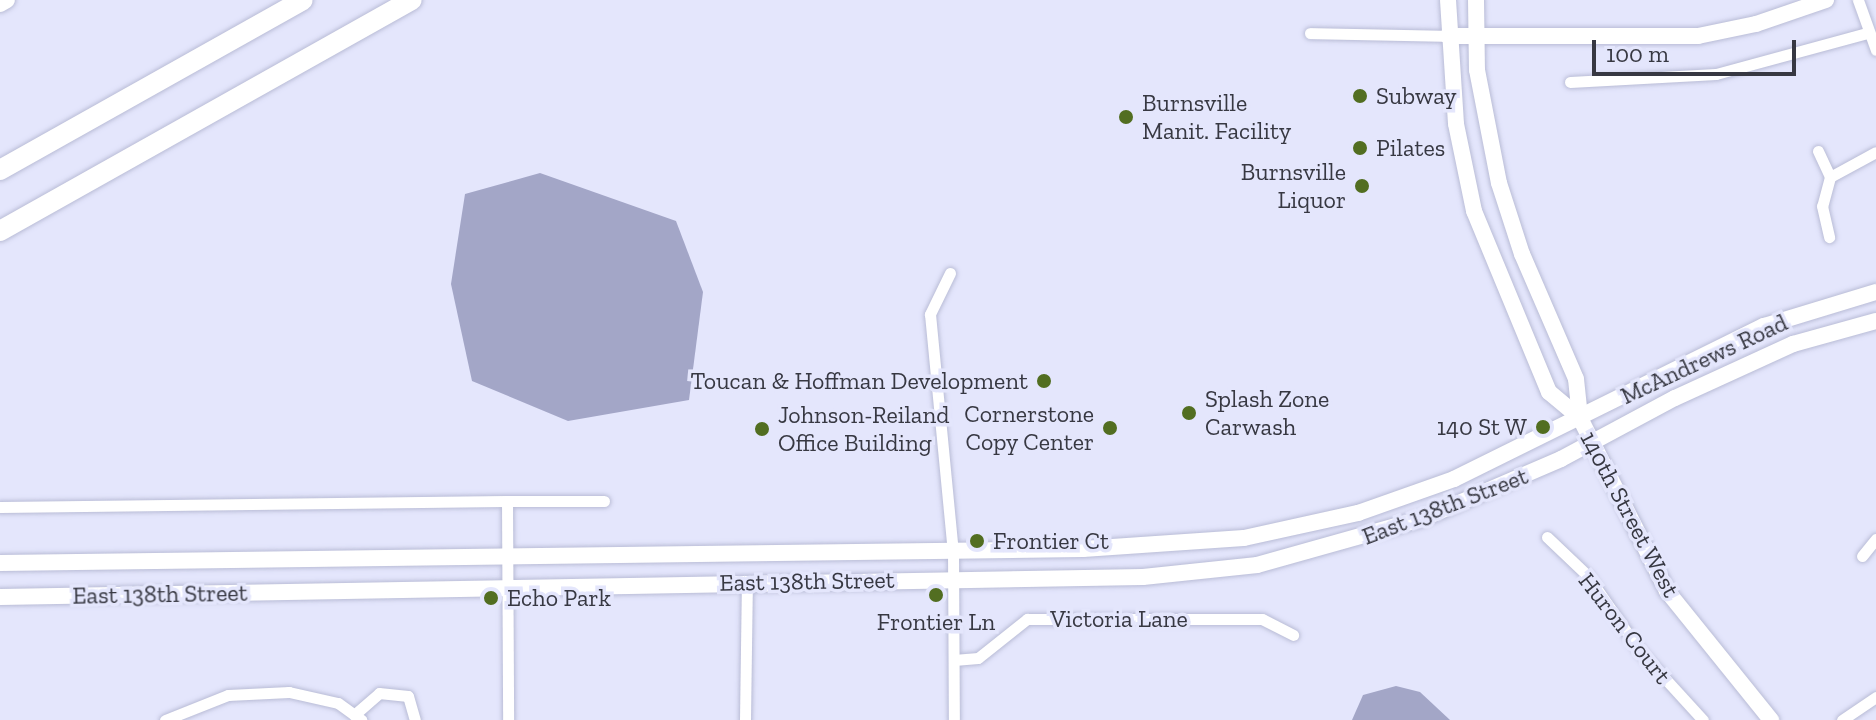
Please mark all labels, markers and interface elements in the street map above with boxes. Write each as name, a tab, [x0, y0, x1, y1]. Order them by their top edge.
scale bar	[1596, 24, 1800, 74]
text: 100 m	[1606, 39, 1669, 68]
place label: Subway	[1376, 82, 1457, 110]
marker: Subway	[1351, 87, 1369, 105]
place label: Burnsville Manit. Facility	[1142, 89, 1291, 145]
marker: Burnsville Manit. Facility	[1117, 108, 1135, 126]
place label: Pilates	[1376, 134, 1445, 162]
marker: Pilates	[1351, 139, 1369, 157]
place label: Burnsville Liquor	[1241, 158, 1346, 214]
marker: Burnsville Liquor	[1353, 177, 1371, 195]
street label: McAndrews Road	[1616, 308, 1792, 410]
place label: Toucan & Hoffman Development	[690, 367, 1028, 395]
marker: Toucan & Hoffman Development	[1035, 372, 1053, 390]
place label: Splash Zone Carwash	[1205, 385, 1330, 441]
place label: Cornerstone Copy Center	[964, 400, 1094, 456]
place label: Johnson-Reiland Office Building	[778, 401, 949, 457]
marker: Splash Zone Carwash	[1180, 404, 1198, 422]
place label: 140 St W	[1436, 413, 1527, 441]
marker: 140 St W	[1534, 418, 1552, 436]
marker: Cornerstone Copy Center	[1101, 419, 1119, 437]
marker: Johnson-Reiland Office Building	[753, 420, 771, 438]
street label: 140th Street West	[1574, 426, 1686, 602]
street label: East 138th Street	[1358, 461, 1532, 551]
place label: Frontier Ct	[993, 527, 1109, 555]
marker: Frontier Ct	[968, 532, 986, 550]
street label: East 138th Street	[719, 565, 895, 597]
street label: Huron Court	[1573, 567, 1677, 689]
street label: East 138th Street	[72, 578, 248, 610]
place label: Echo Park	[507, 584, 611, 612]
marker: Frontier Ln	[927, 586, 945, 604]
marker: Echo Park	[482, 589, 500, 607]
street label: Victoria Lane	[1050, 605, 1188, 633]
place label: Frontier Ln	[877, 608, 995, 636]

